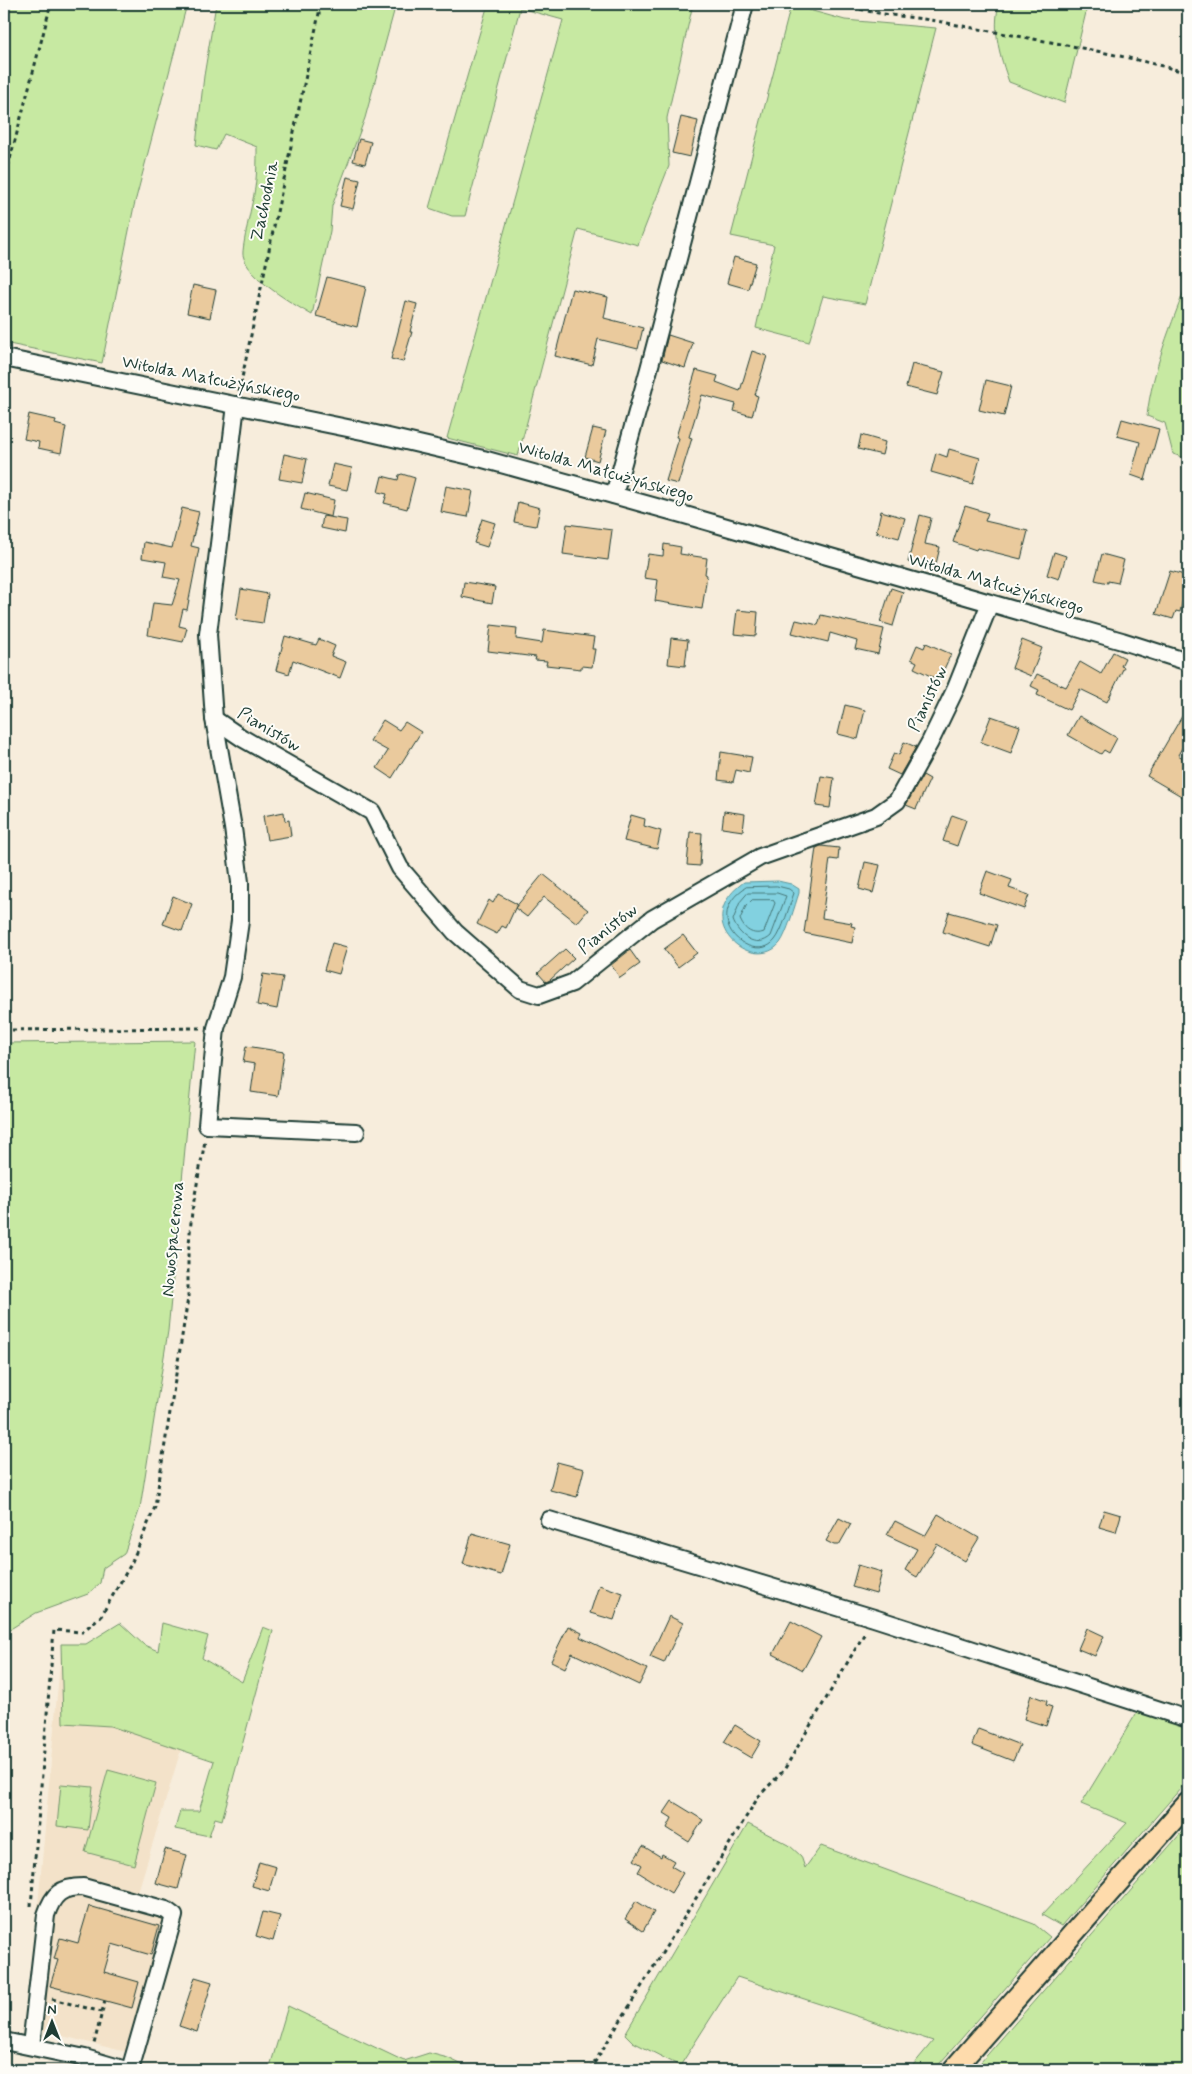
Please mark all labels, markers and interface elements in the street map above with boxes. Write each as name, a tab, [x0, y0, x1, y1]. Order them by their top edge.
street label: Zachodnia	[245, 158, 285, 243]
street label: Witolda Małcużyńskiego	[119, 350, 302, 409]
street label: Witolda Małcużyńskiego	[515, 435, 697, 510]
street label: Witolda Małcużyńskiego	[905, 547, 1087, 622]
street label: Pianistów	[902, 662, 954, 736]
street label: Pianistów	[233, 702, 305, 758]
street label: Pianistów	[573, 898, 643, 960]
street label: Nowospacerowa	[156, 1180, 190, 1298]
north arrow	[28, 1996, 78, 2046]
text: N	[47, 2001, 57, 2019]

